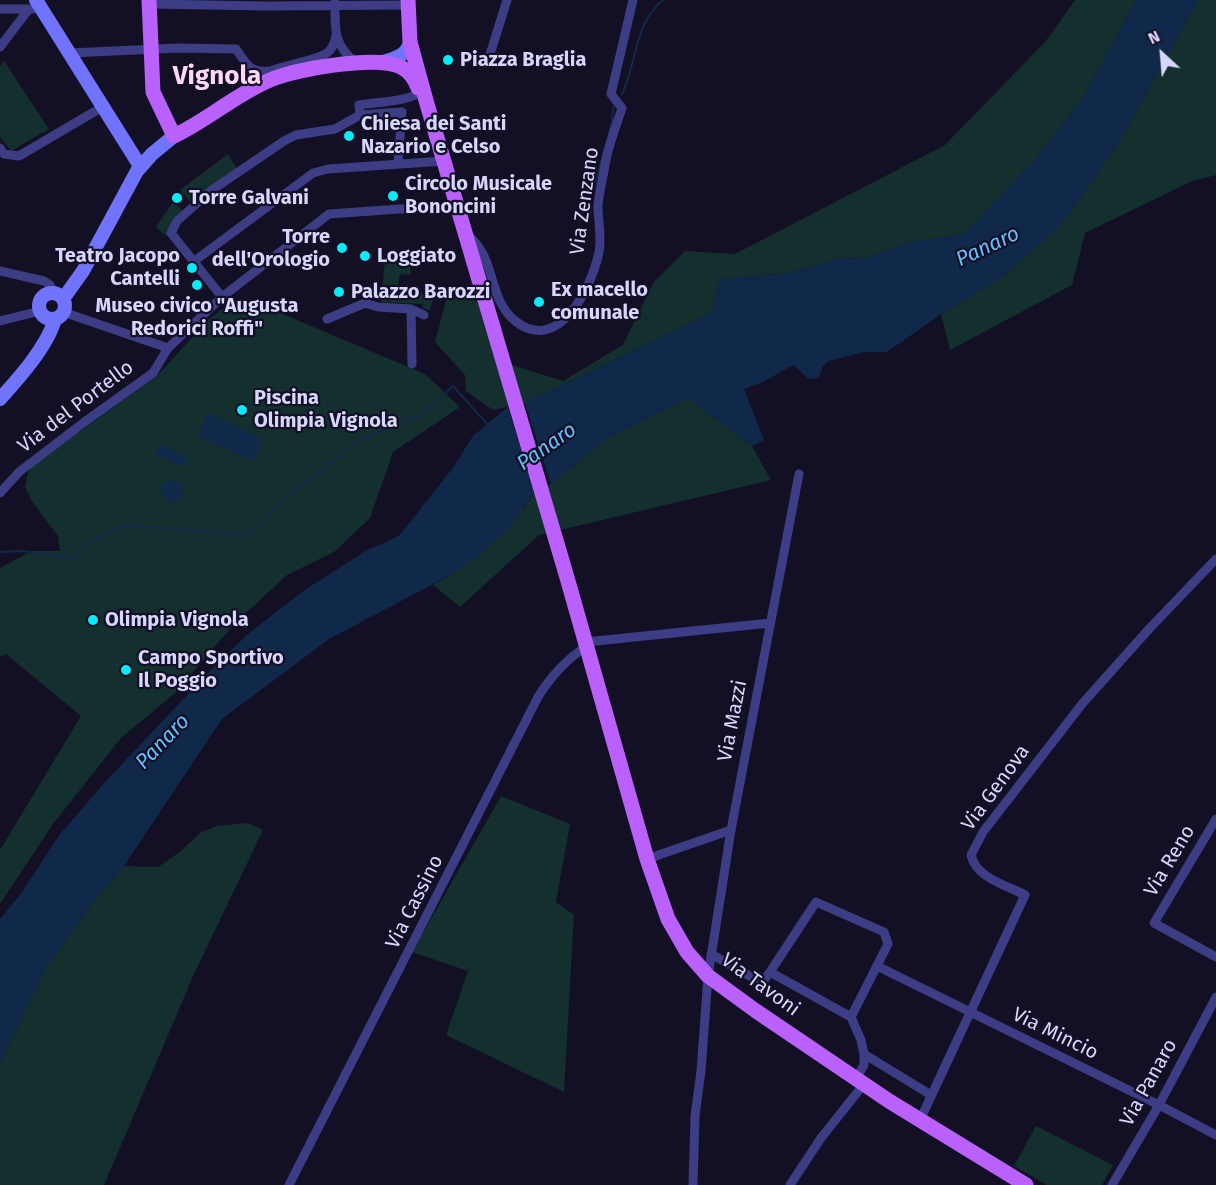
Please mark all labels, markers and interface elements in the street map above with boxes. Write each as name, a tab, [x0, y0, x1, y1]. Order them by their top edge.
north arrow	[1132, 24, 1192, 84]
text: N	[1145, 27, 1163, 48]
place label: Piazza Braglia	[460, 48, 586, 72]
marker: Piazza Braglia	[441, 53, 455, 67]
district label: Vignola	[173, 61, 261, 93]
place label: Chiesa dei Santi Nazario e Celso	[361, 112, 506, 159]
marker: Chiesa dei Santi Nazario e Celso	[342, 129, 356, 143]
street label: Via Zenzano	[566, 146, 604, 256]
place label: Circolo Musicale Bononcini	[405, 172, 552, 219]
place label: Torre Galvani	[189, 186, 309, 210]
marker: Circolo Musicale Bononcini	[386, 189, 400, 203]
marker: Torre Galvani	[170, 191, 184, 205]
water label: Panaro	[952, 221, 1024, 273]
place label: Torre dell'Orologio	[212, 225, 330, 272]
marker: Torre dell'Orologio	[335, 241, 349, 255]
place label: Teatro Jacopo Cantelli	[55, 244, 180, 291]
place label: Loggiato	[377, 244, 456, 268]
marker: Loggiato	[358, 249, 372, 263]
marker: Teatro Jacopo Cantelli	[185, 261, 199, 275]
marker: Museo civico "Augusta Redorici Roffi"	[190, 278, 204, 292]
place label: Ex macello comunale	[551, 278, 648, 325]
place label: Palazzo Barozzi	[351, 280, 490, 304]
marker: Palazzo Barozzi	[332, 285, 346, 299]
place label: Museo civico "Augusta Redorici Roffi"	[96, 294, 298, 341]
marker: Ex macello comunale	[532, 295, 546, 309]
street label: Via del Portello	[13, 356, 139, 458]
place label: Piscina Olimpia Vignola	[254, 386, 398, 433]
marker: Piscina Olimpia Vignola	[235, 403, 249, 417]
water label: Panaro	[512, 417, 582, 477]
place label: Olimpia Vignola	[105, 608, 249, 632]
marker: Olimpia Vignola	[86, 613, 100, 627]
place label: Campo Sportivo Il Poggio	[138, 646, 284, 693]
marker: Campo Sportivo Il Poggio	[119, 663, 133, 677]
street label: Via Mazzi	[713, 678, 753, 764]
water label: Panaro	[131, 709, 195, 775]
street label: Via Genova	[957, 740, 1035, 836]
street label: Via Reno	[1139, 821, 1201, 901]
street label: Via Cassino	[381, 851, 449, 953]
street label: Via Tavoni	[716, 948, 804, 1022]
street label: Via Mincio	[1008, 1003, 1102, 1065]
street label: Via Panaro	[1115, 1035, 1183, 1131]

